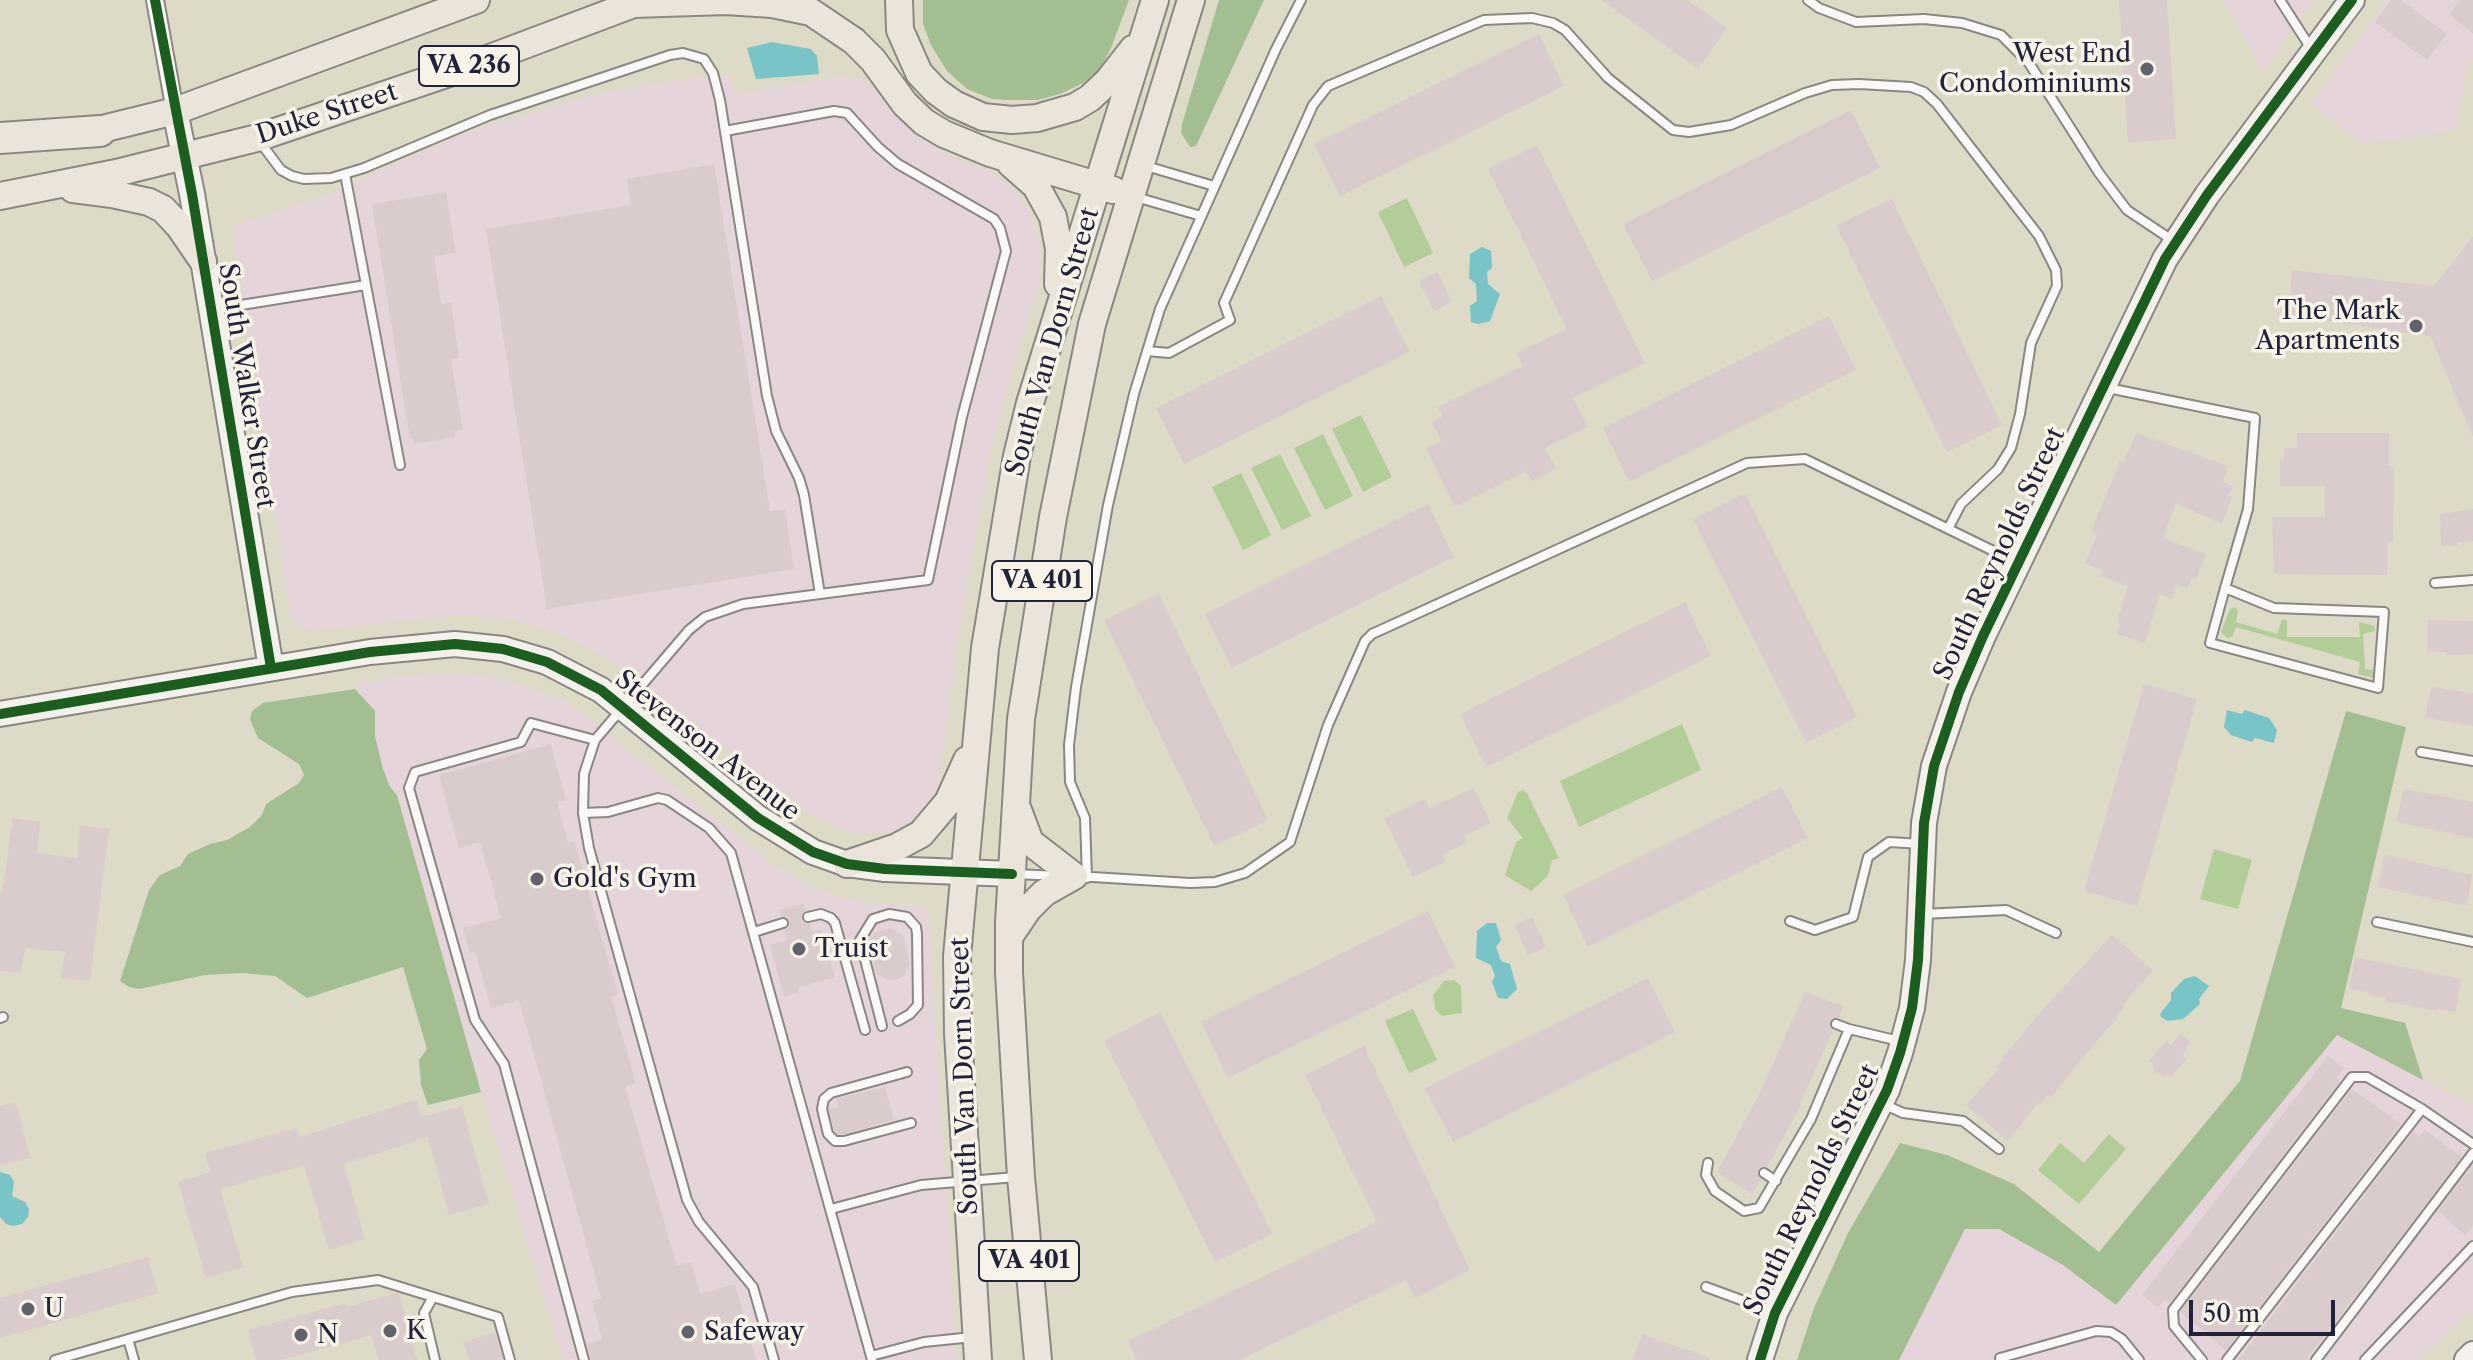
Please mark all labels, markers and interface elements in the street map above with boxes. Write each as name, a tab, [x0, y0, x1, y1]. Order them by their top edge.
place label: West End Condominiums	[1939, 38, 2131, 100]
road number: VA 236	[419, 46, 519, 86]
marker: West End Condominiums	[2138, 60, 2156, 78]
street label: Duke Street	[253, 77, 401, 151]
street label: South Van Dorn Street	[1000, 204, 1106, 480]
street label: South Walker Street	[211, 261, 281, 511]
place label: The Mark Apartments	[2255, 295, 2400, 356]
marker: The Mark Apartments	[2407, 317, 2425, 335]
street label: South Reynolds Street	[1928, 423, 2072, 685]
road number: VA 401	[992, 561, 1092, 601]
street label: Stevenson Avenue	[608, 664, 806, 828]
place label: Gold's Gym	[553, 863, 697, 895]
marker: Gold's Gym	[528, 870, 546, 888]
place label: Truist	[815, 933, 888, 965]
street label: South Van Dorn Street	[945, 937, 985, 1215]
marker: Truist	[790, 940, 808, 958]
street label: South Reynolds Street	[1738, 1060, 1886, 1320]
road number: VA 401	[979, 1241, 1079, 1281]
scale bar	[2193, 1284, 2339, 1334]
place label: U	[44, 1293, 64, 1325]
text: 50 m	[2203, 1299, 2260, 1328]
marker: U	[19, 1300, 37, 1318]
place label: K	[406, 1315, 426, 1347]
place label: Safeway	[704, 1316, 805, 1348]
place label: N	[317, 1319, 338, 1351]
marker: K	[381, 1322, 399, 1340]
marker: Safeway	[679, 1323, 697, 1341]
marker: N	[292, 1326, 310, 1344]

